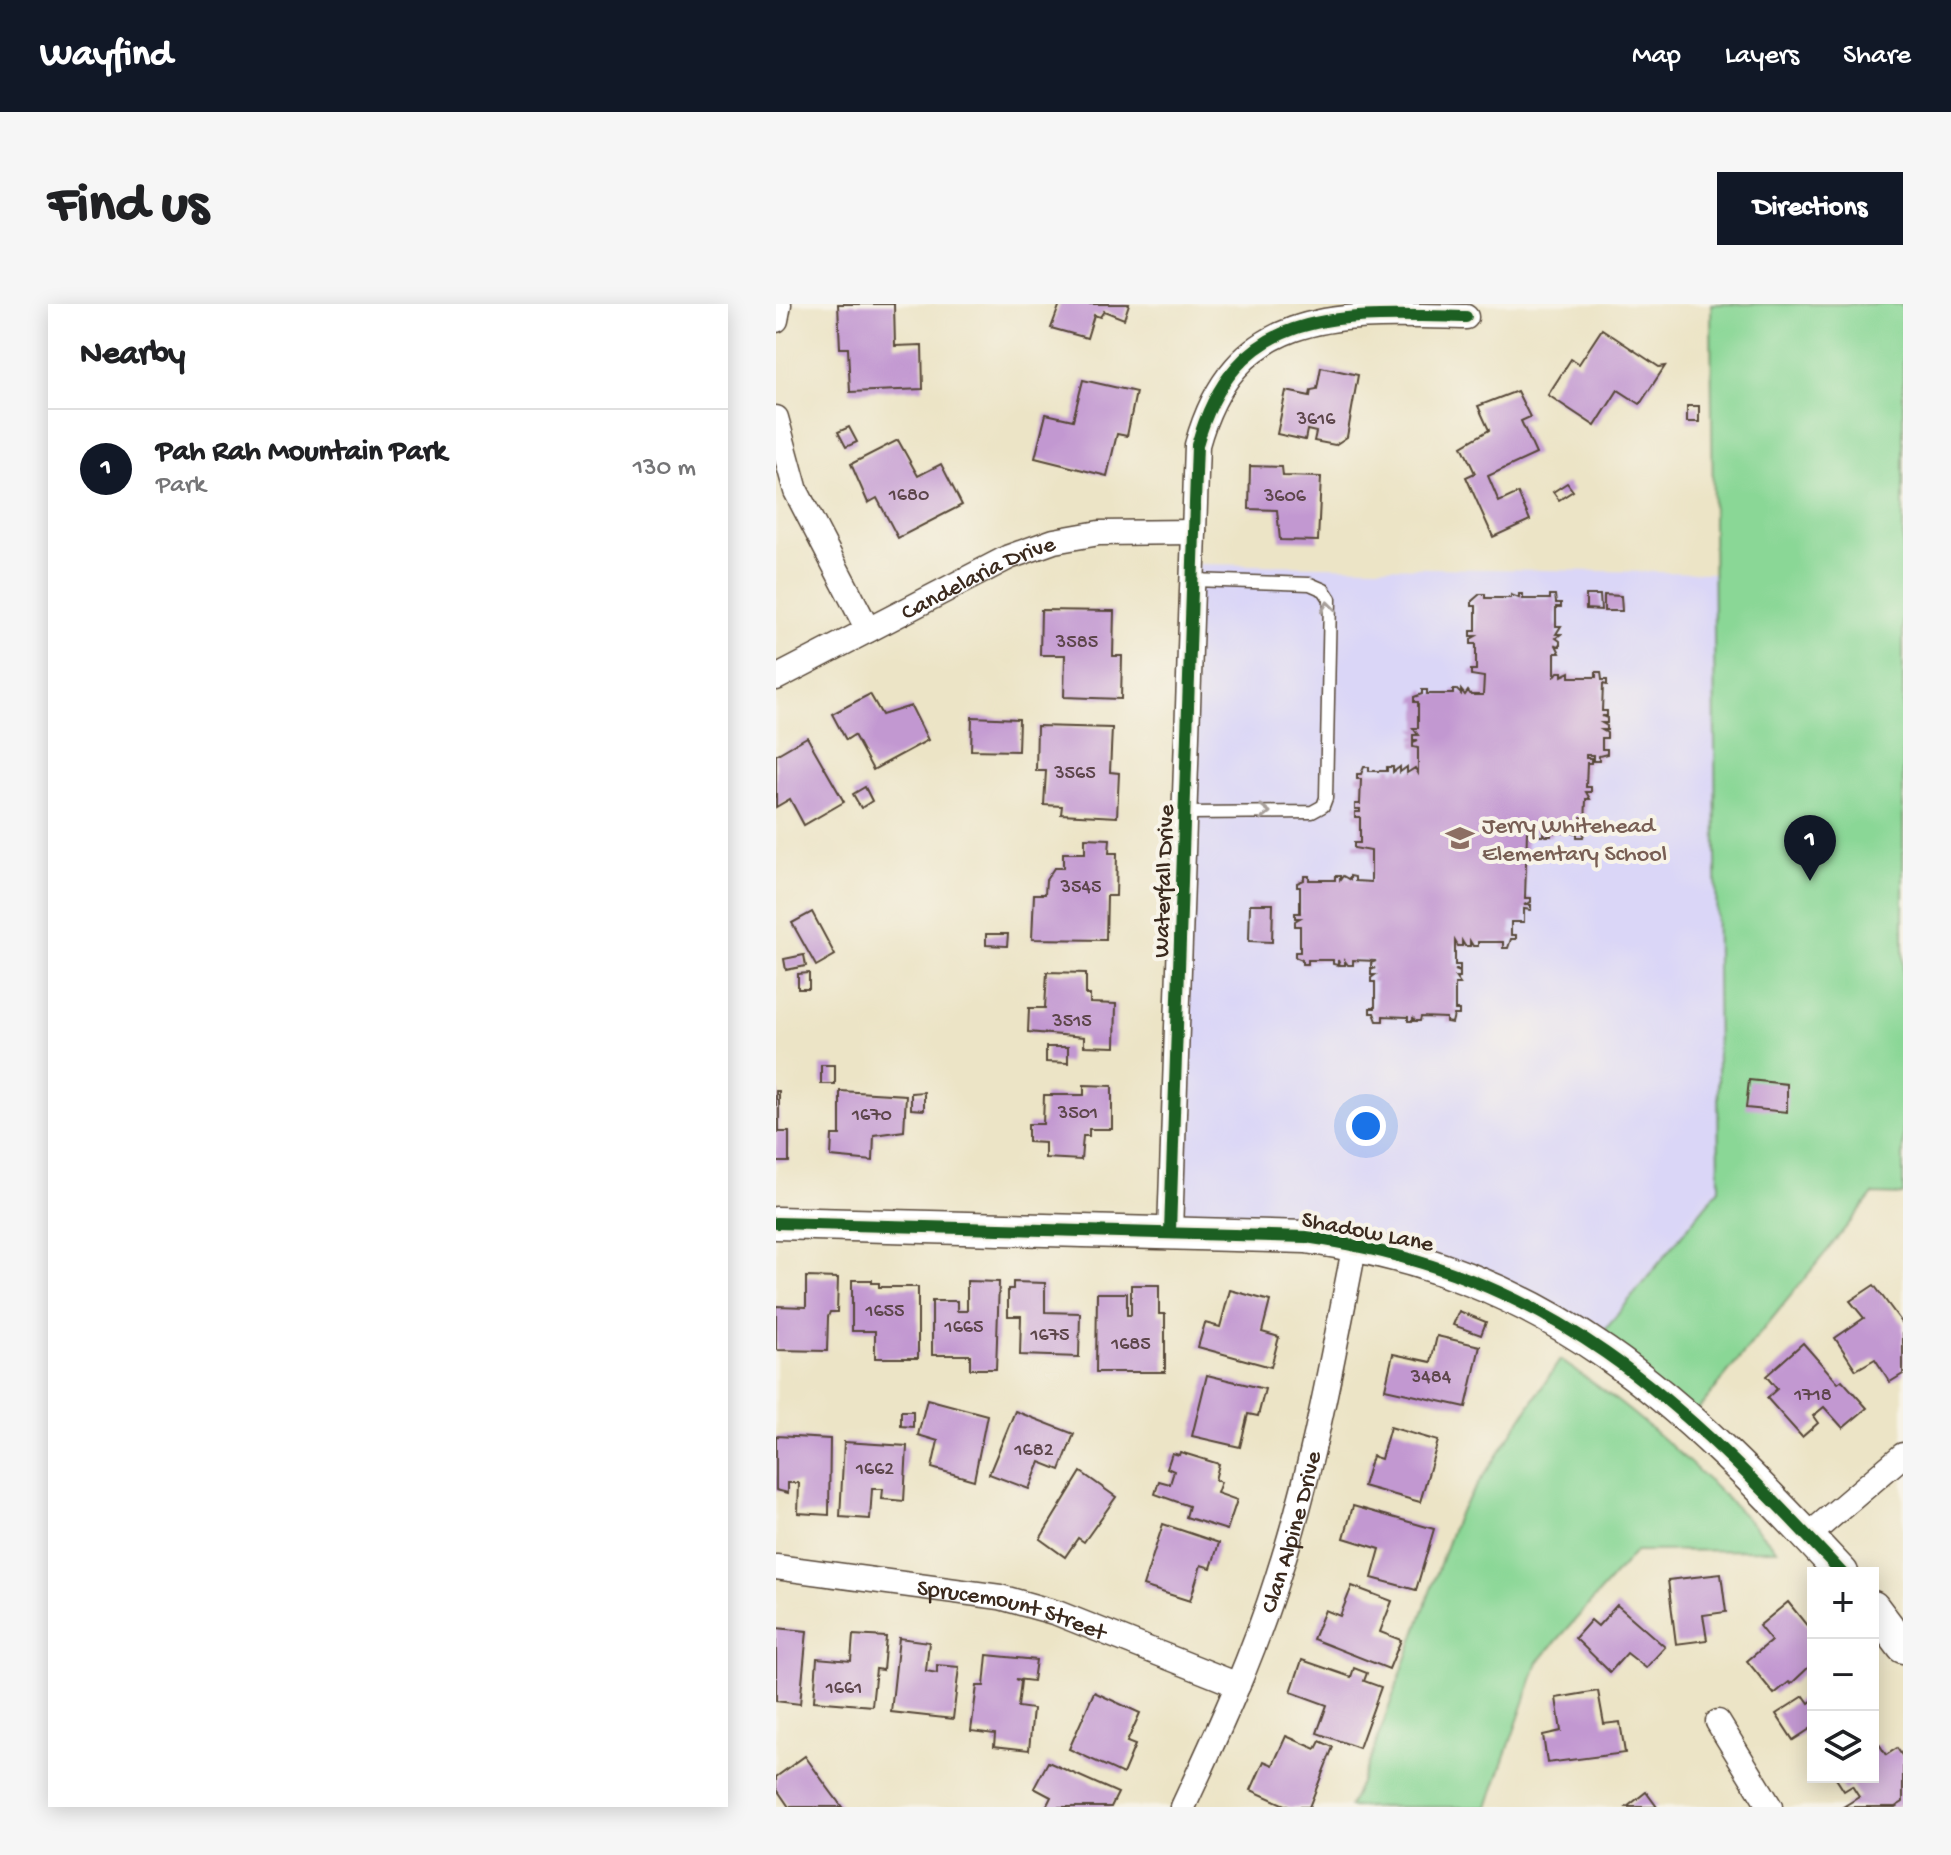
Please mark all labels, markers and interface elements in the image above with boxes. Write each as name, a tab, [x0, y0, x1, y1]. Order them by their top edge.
text: Wayfind	[40, 34, 172, 78]
text: Map	[1632, 40, 1681, 73]
text: Layers	[1725, 40, 1799, 73]
text: Share	[1843, 40, 1911, 73]
button: Directions	[1717, 172, 1903, 245]
text: Find us	[48, 175, 208, 241]
text: Nearby	[80, 336, 185, 376]
house number: 3616	[1296, 409, 1336, 432]
text: Pah Rah Mountain Park	[156, 436, 447, 471]
text: 1	[101, 454, 111, 485]
text: 130 m	[633, 454, 696, 485]
text: Park	[156, 471, 206, 502]
house number: 1680	[888, 485, 929, 508]
house number: 3606	[1263, 486, 1307, 509]
street label: Candelaria Drive	[897, 531, 1060, 629]
one-way arrow	[1319, 600, 1337, 613]
house number: 3585	[1055, 632, 1098, 655]
house number: 3565	[1053, 763, 1096, 786]
street label: Waterfall Drive	[1148, 803, 1183, 958]
one-way arrow	[1259, 804, 1272, 821]
place label: Jerry Whitehead Elementary School	[1482, 813, 1667, 870]
pin: 1	[1784, 815, 1836, 881]
school or university icon: Jerry Whitehead Elementary School	[1445, 823, 1475, 853]
house number: 3545	[1060, 877, 1101, 900]
house number: 3515	[1051, 1011, 1092, 1034]
house number: 3501	[1057, 1103, 1098, 1126]
house number: 1670	[851, 1105, 892, 1128]
your location	[1346, 1106, 1386, 1146]
street label: Shadow Lane	[1299, 1206, 1436, 1261]
house number: 1655	[864, 1301, 905, 1324]
house number: 1665	[944, 1317, 983, 1340]
house number: 1675	[1029, 1325, 1070, 1348]
house number: 1685	[1110, 1334, 1151, 1357]
house number: 3484	[1410, 1367, 1452, 1390]
house number: 1718	[1793, 1385, 1832, 1408]
house number: 1682	[1014, 1440, 1054, 1463]
street label: Clan Alpine Drive	[1256, 1448, 1330, 1617]
house number: 1662	[855, 1459, 894, 1482]
map controls	[1807, 1567, 1879, 1783]
button: +	[1807, 1567, 1879, 1639]
street label: Sprucemount Street	[915, 1575, 1112, 1650]
button: −	[1807, 1639, 1879, 1711]
house number: 1661	[825, 1678, 862, 1701]
button: layers	[1807, 1711, 1879, 1783]

